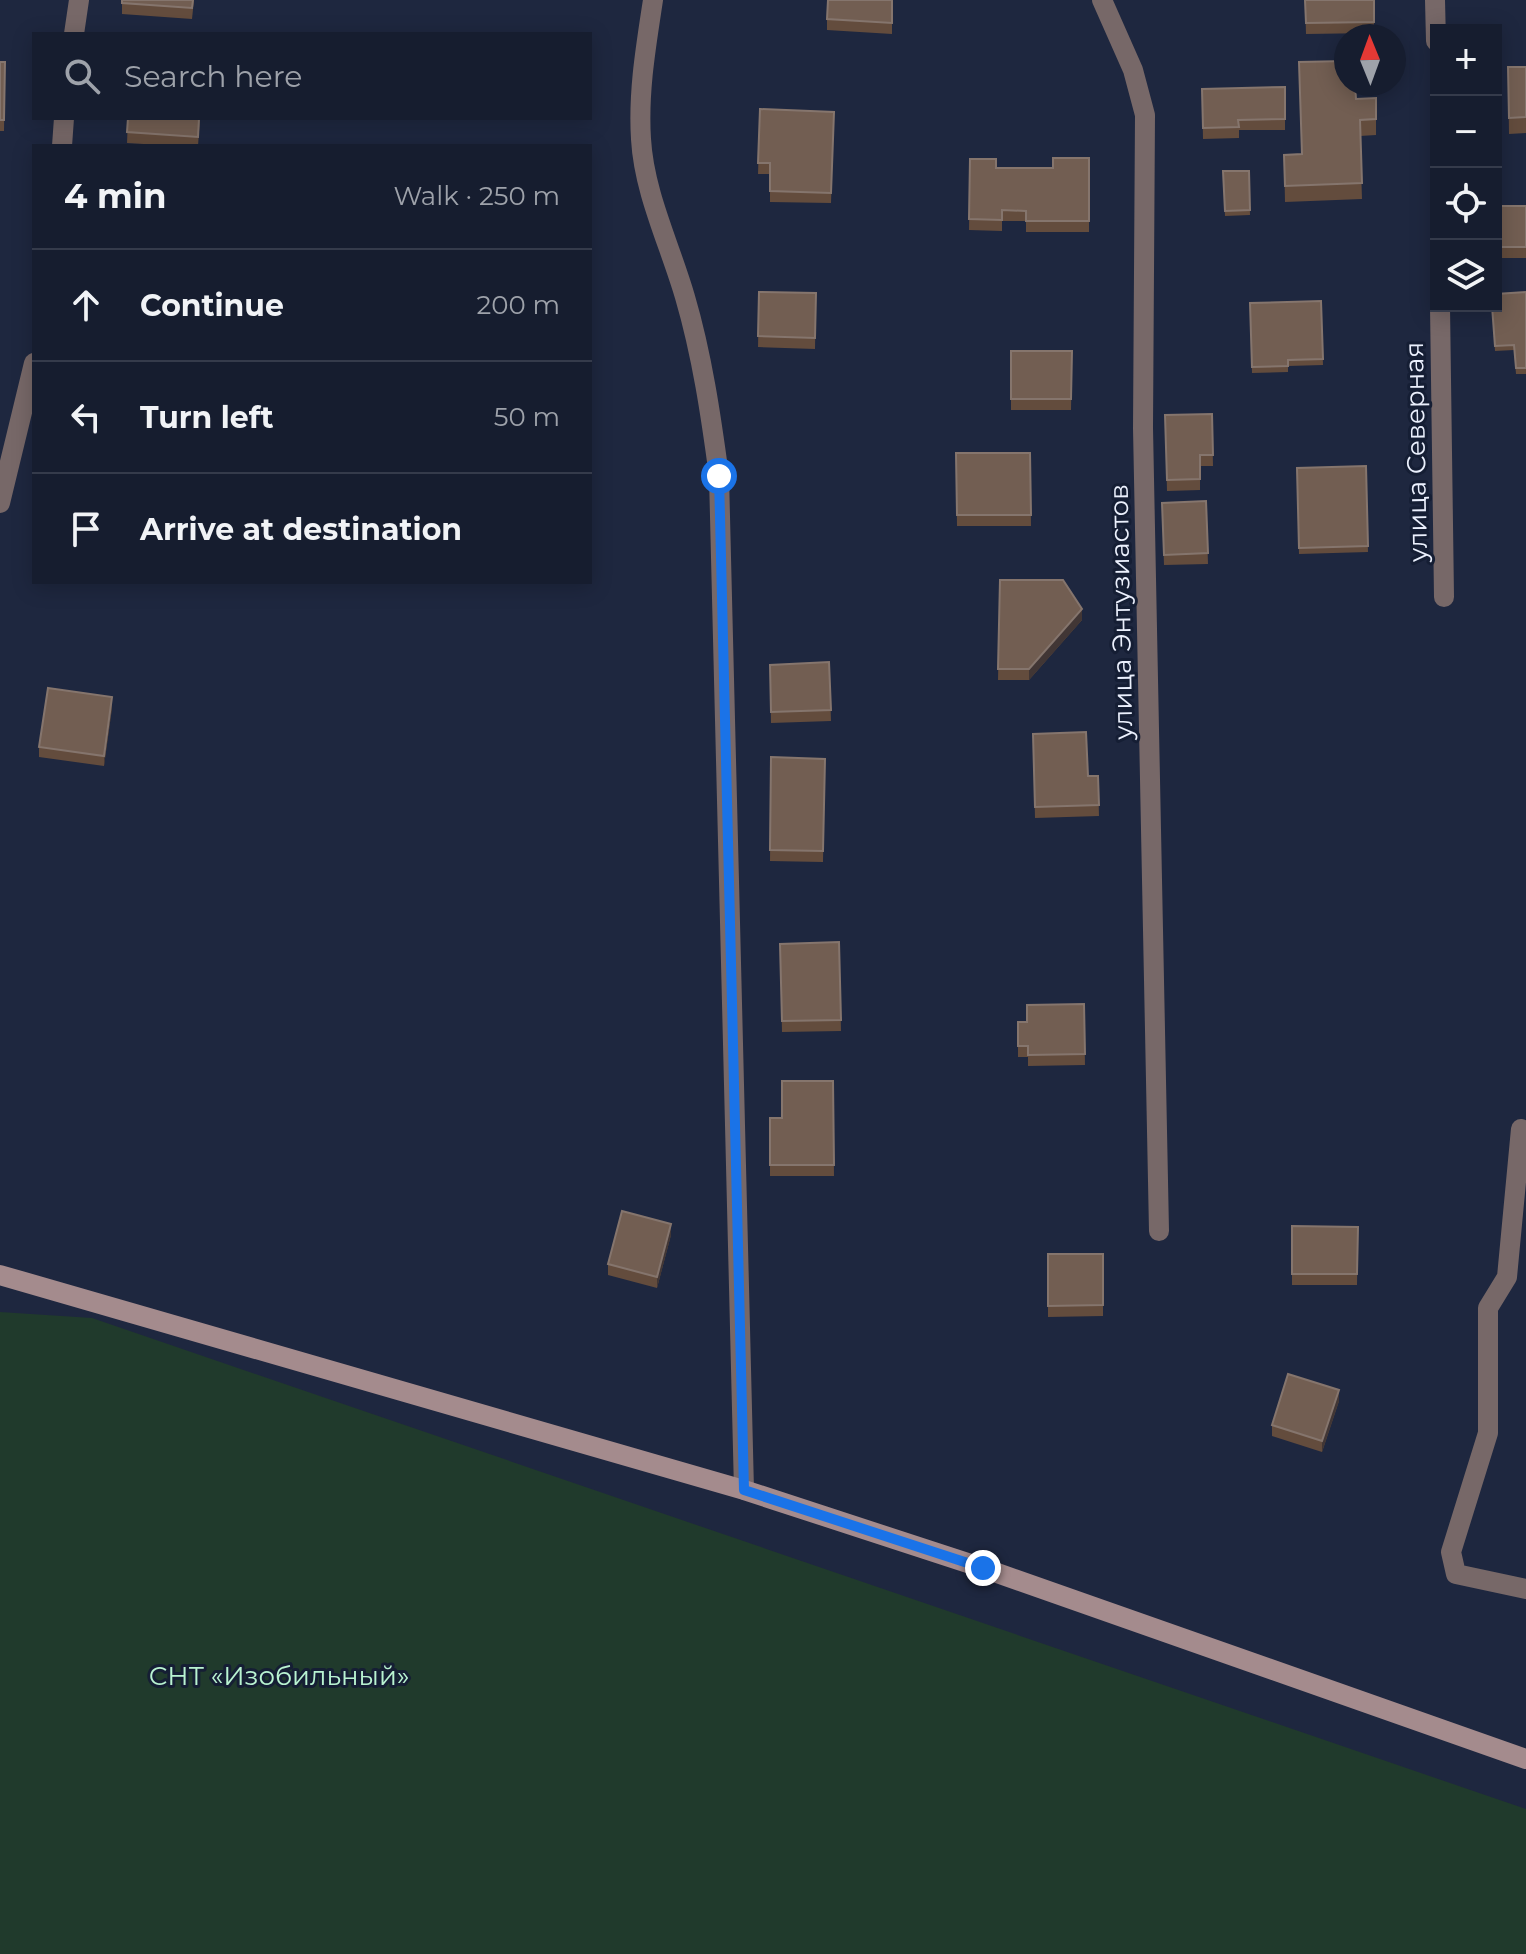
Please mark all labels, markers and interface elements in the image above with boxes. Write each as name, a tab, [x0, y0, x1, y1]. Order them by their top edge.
north arrow	[1334, 24, 1406, 96]
map controls	[1430, 24, 1502, 312]
button: +	[1430, 24, 1502, 96]
search box	[32, 32, 592, 120]
icon: search	[60, 54, 104, 98]
text: Search here	[124, 58, 302, 95]
button: −	[1430, 96, 1502, 168]
button: locate	[1430, 168, 1502, 240]
text: 4 min	[64, 175, 166, 217]
text: Walk · 250 m	[393, 180, 560, 212]
button: layers	[1430, 240, 1502, 312]
icon: ahead	[64, 283, 108, 327]
text: Continue	[140, 287, 284, 324]
text: 200 m	[476, 289, 560, 321]
street label: улица Северная	[1398, 342, 1434, 563]
icon: left	[64, 395, 108, 439]
text: Turn left	[140, 399, 273, 436]
text: 50 m	[494, 401, 560, 433]
route start	[701, 458, 737, 494]
street label: улица Энтузиастов	[1103, 484, 1139, 741]
icon: arrive	[64, 507, 108, 551]
text: Arrive at destination	[140, 511, 462, 548]
route end	[965, 1550, 1001, 1586]
park label: СНТ «Изобильный»	[149, 1660, 409, 1692]

